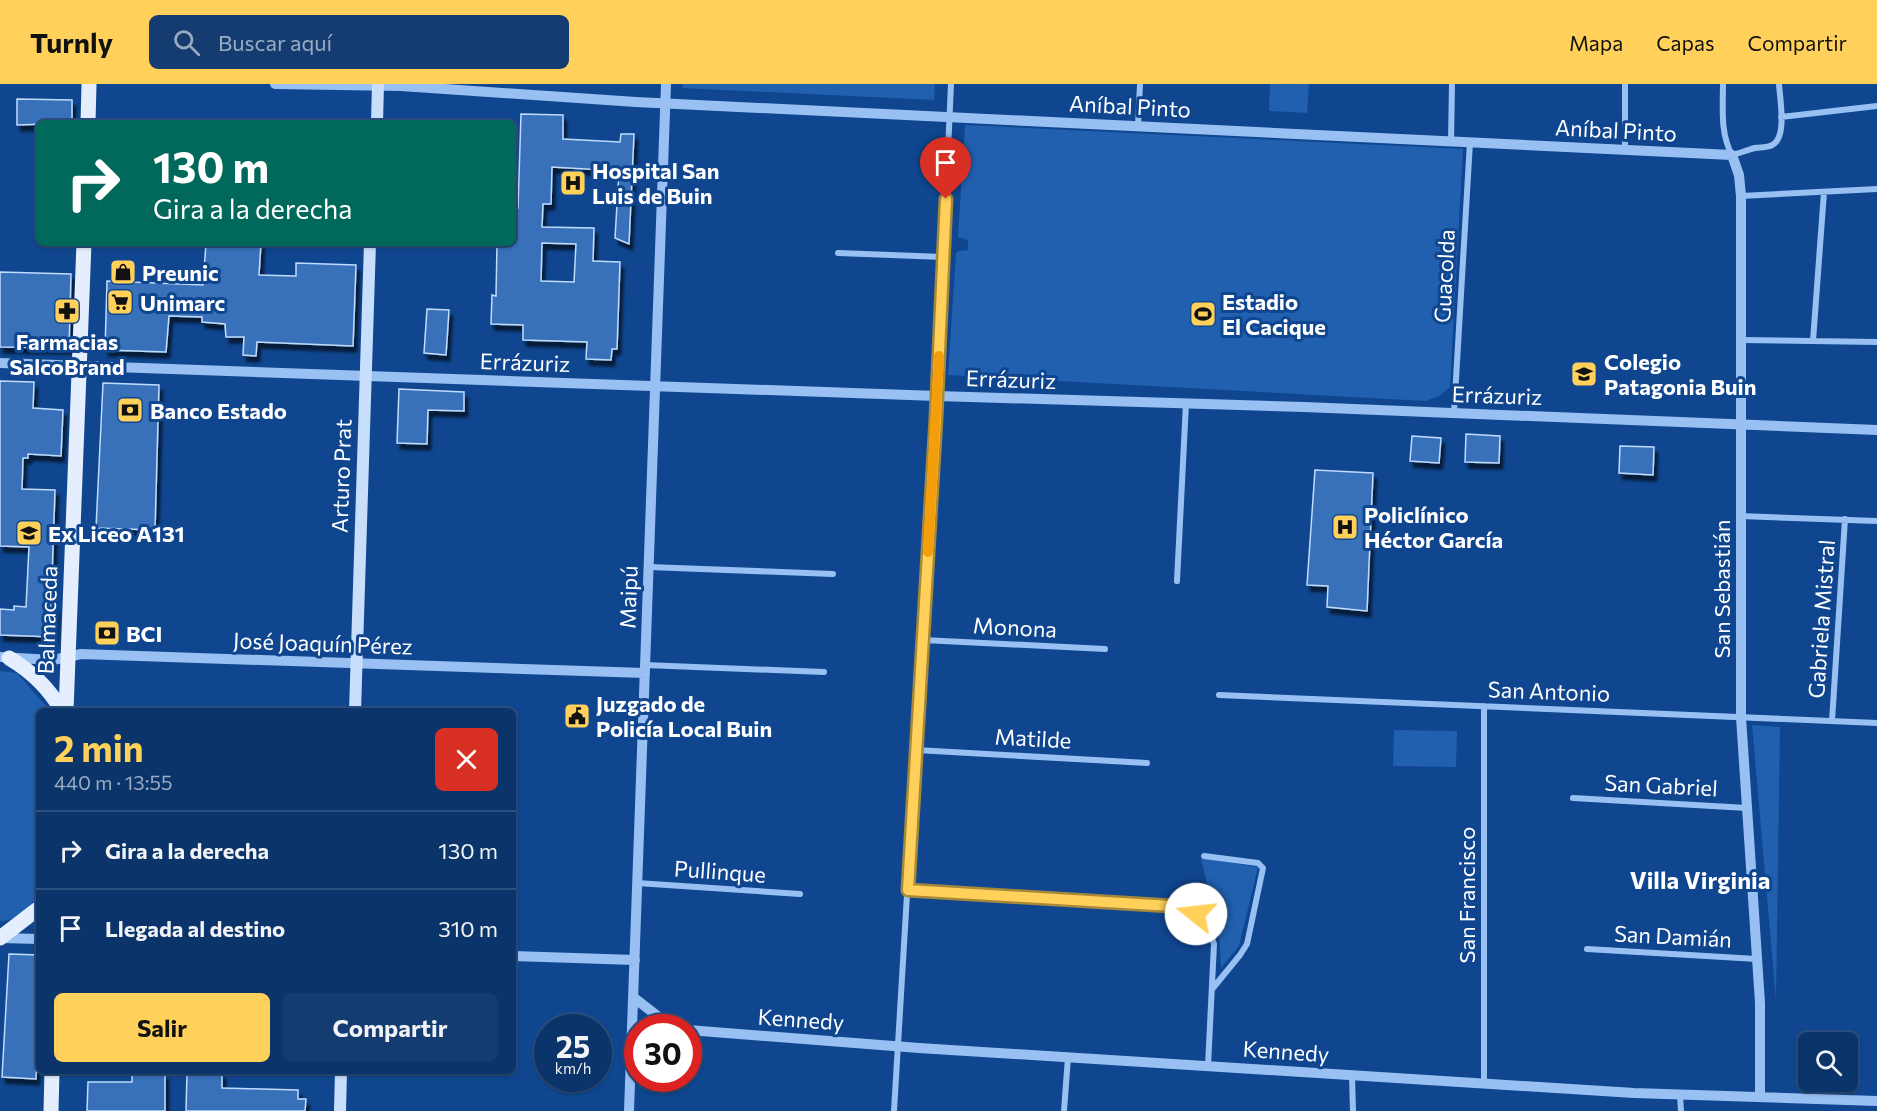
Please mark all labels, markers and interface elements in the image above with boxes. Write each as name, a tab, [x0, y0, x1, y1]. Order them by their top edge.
search box	[149, 15, 569, 69]
text: Turnly	[30, 25, 113, 59]
icon: search	[170, 26, 203, 59]
text: Buscar aquí	[218, 29, 332, 56]
text: Mapa	[1569, 30, 1623, 55]
text: Capas	[1656, 30, 1715, 55]
text: Compartir	[1748, 30, 1847, 55]
street label: Aníbal Pinto	[1068, 89, 1192, 123]
street label: Aníbal Pinto	[1554, 113, 1678, 147]
pin	[920, 137, 971, 199]
text: 130 m	[153, 140, 269, 192]
icon: right	[54, 144, 132, 222]
icon: arrive	[929, 146, 962, 179]
place label: Hospital San Luis de Buin	[592, 157, 719, 209]
hospital icon: Hospital San Luis de Buin	[558, 168, 588, 198]
text: Gira a la derecha	[153, 192, 352, 225]
street label: Guacolda	[1428, 228, 1460, 324]
shop icon: Preunic	[108, 257, 138, 287]
place label: Preunic	[142, 259, 219, 286]
supermarket icon: Unimarc	[105, 287, 135, 317]
place label: Estadio El Cacique	[1222, 288, 1326, 340]
place label: Unimarc	[140, 289, 225, 316]
pharmacy icon: Farmacias SalcoBrand	[52, 296, 82, 326]
sports icon: Estadio El Cacique	[1188, 299, 1218, 329]
place label: Farmacias SalcoBrand	[9, 328, 125, 380]
street label: Errázuriz	[479, 347, 571, 377]
place label: Colegio Patagonia Buin	[1604, 348, 1756, 400]
school or university icon: Colegio Patagonia Buin	[1569, 359, 1599, 389]
street label: Errázuriz	[965, 364, 1057, 394]
street label: Errázuriz	[1451, 380, 1543, 410]
bank icon: Banco Estado	[115, 395, 145, 425]
place label: Banco Estado	[150, 397, 287, 424]
street label: Arturo Prat	[326, 419, 356, 533]
place label: Policlínico Héctor García	[1364, 501, 1503, 553]
hospital icon: Policlínico Héctor García	[1330, 512, 1360, 542]
school or university icon: Ex Liceo A131	[14, 518, 44, 548]
place label: Ex Liceo A131	[48, 520, 185, 547]
street label: San Sebastián	[1708, 520, 1735, 658]
street label: Gabriela Mistral	[1802, 539, 1840, 699]
street label: Balmaceda	[32, 565, 62, 675]
street label: Maipú	[613, 565, 643, 629]
street label: Monona	[972, 611, 1058, 643]
bank icon: BCI	[92, 618, 122, 648]
place label: BCI	[126, 620, 163, 647]
street label: José Joaquín Pérez	[233, 626, 413, 660]
street label: San Antonio	[1487, 675, 1611, 707]
place label: Juzgado de Policía Local Buin	[596, 690, 772, 742]
public building icon: Juzgado de Policía Local Buin	[562, 701, 592, 731]
street label: Matilde	[994, 723, 1072, 753]
text: 2 min	[54, 725, 144, 769]
button: close	[435, 728, 498, 791]
street label: San Gabriel	[1604, 769, 1718, 801]
text: 440 m · 13:55	[54, 770, 172, 794]
street label: San Francisco	[1453, 827, 1480, 963]
icon: right	[54, 834, 87, 867]
text: Gira a la derecha	[105, 837, 269, 864]
text: 130 m	[438, 837, 498, 864]
street label: Pullinque	[673, 854, 767, 888]
district label: Villa Virginia	[1630, 865, 1770, 894]
position arrow	[1164, 882, 1228, 946]
icon: arrive	[54, 912, 87, 945]
text: Llegada al destino	[105, 915, 285, 942]
text: 310 m	[438, 915, 498, 942]
street label: San Damián	[1613, 919, 1733, 953]
button: Salir	[54, 993, 270, 1062]
button: Compartir	[282, 993, 498, 1062]
street label: Kennedy	[757, 1003, 845, 1035]
speed limit sign: 30	[624, 1014, 702, 1092]
text: 25	[556, 1027, 590, 1064]
map controls	[1798, 1032, 1858, 1092]
button: search	[1798, 1032, 1858, 1092]
street label: Kennedy	[1242, 1035, 1330, 1067]
text: km/h	[555, 1059, 591, 1077]

